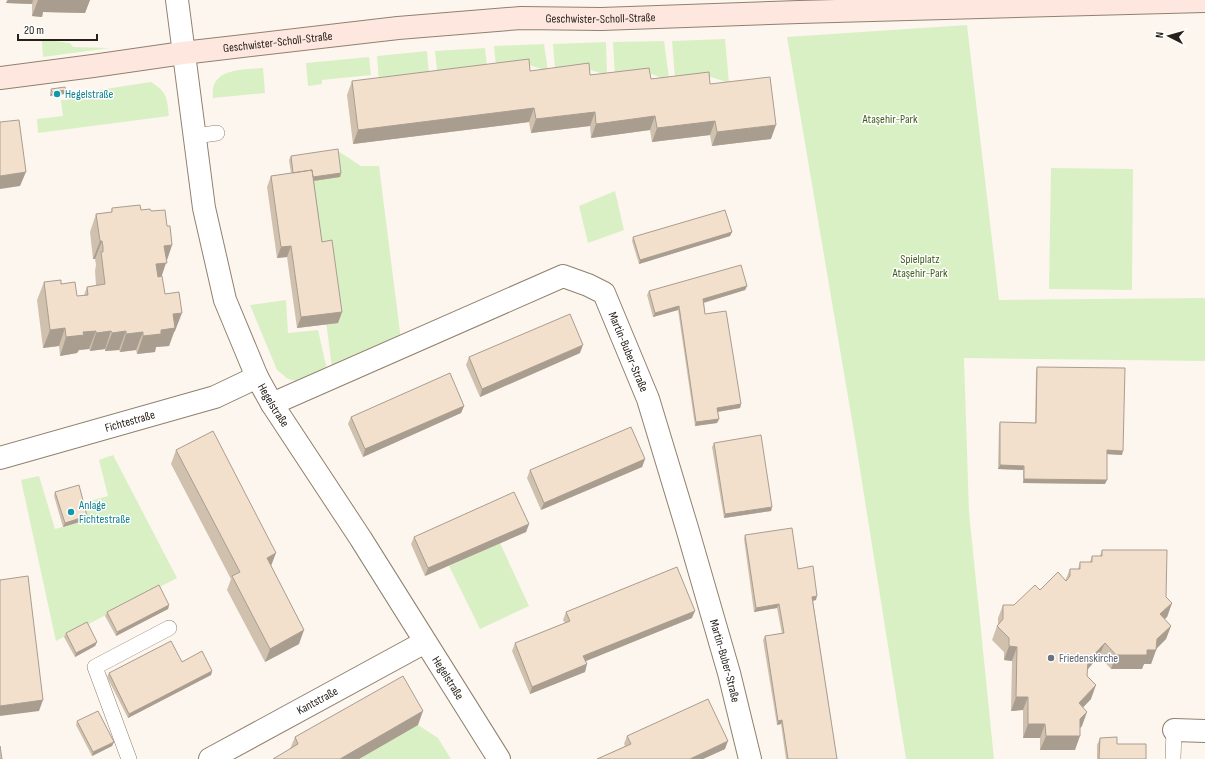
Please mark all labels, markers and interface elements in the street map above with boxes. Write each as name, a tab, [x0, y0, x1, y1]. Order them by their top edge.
street label: Geschwister-Scholl-Straße	[545, 10, 656, 27]
scale bar	[18, 16, 97, 42]
north arrow	[1149, 16, 1189, 56]
text: 20 m	[24, 23, 44, 38]
street label: Geschwister-Scholl-Straße	[222, 29, 333, 56]
text: N	[1153, 31, 1166, 39]
place label: Hegelstraße	[65, 87, 114, 102]
marker: Hegelstraße	[52, 89, 62, 99]
park label: Ataşehir-Park	[861, 112, 918, 127]
park label: Spielplatz Ataşehir-Park	[891, 252, 948, 281]
street label: Martin-Buber-Straße	[605, 310, 651, 394]
street label: Hegelstraße	[254, 381, 292, 430]
street label: Fichtestraße	[103, 407, 157, 436]
place label: Anlage Fichtestraße	[78, 498, 130, 527]
marker: Anlage Fichtestraße	[66, 507, 76, 517]
street label: Martin-Buber-Straße	[706, 618, 743, 704]
place label: Friedenskirche	[1059, 651, 1118, 666]
marker: Friedenskirche	[1046, 653, 1056, 663]
street label: Hegelstraße	[428, 654, 467, 703]
street label: Kantstraße	[294, 684, 341, 718]

